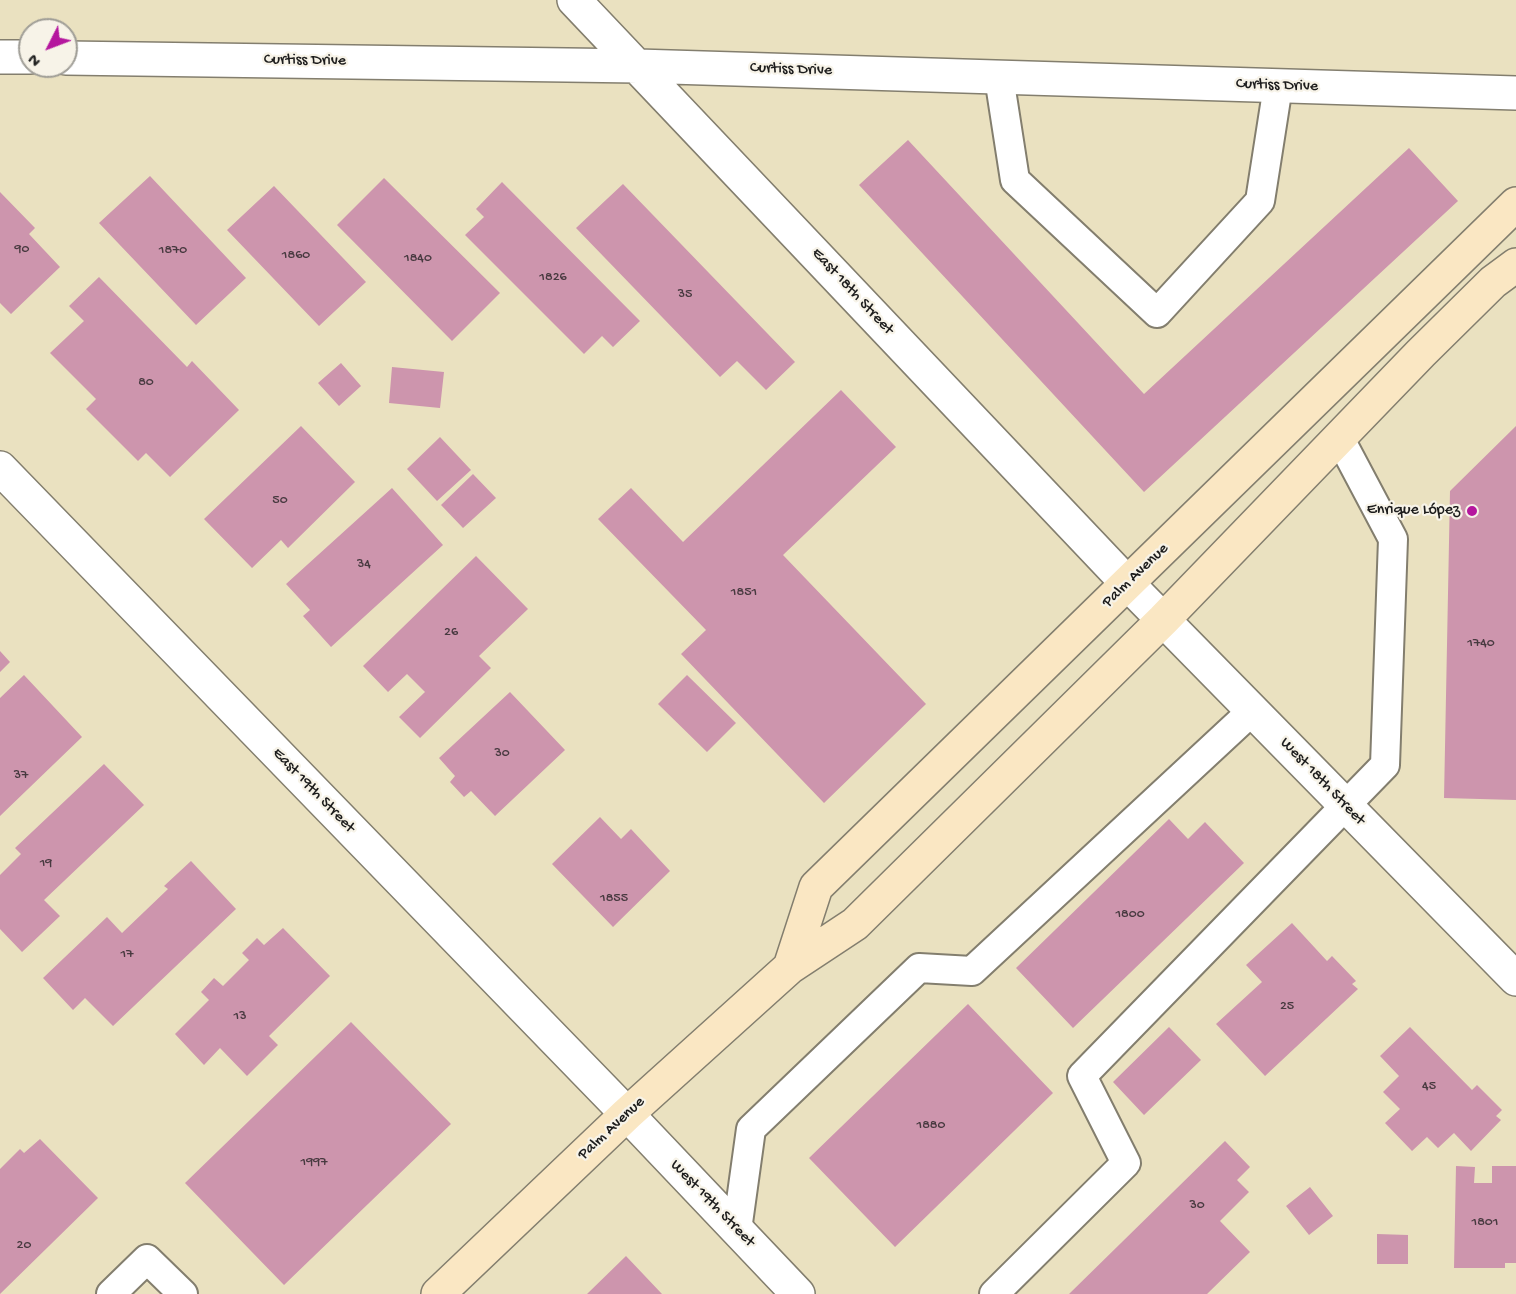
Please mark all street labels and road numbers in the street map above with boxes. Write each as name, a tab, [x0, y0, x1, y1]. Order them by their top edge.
street label: Curtiss Drive	[264, 51, 346, 71]
street label: Curtiss Drive	[750, 59, 832, 81]
street label: Curtiss Drive	[1236, 75, 1318, 97]
street label: East 18th Street	[807, 245, 897, 339]
street label: Palm Avenue	[1099, 540, 1173, 612]
street label: West 18th Street	[1275, 734, 1369, 830]
street label: East 19th Street	[268, 744, 358, 838]
street label: Palm Avenue	[575, 1093, 649, 1165]
street label: West 19th Street	[665, 1156, 759, 1252]

